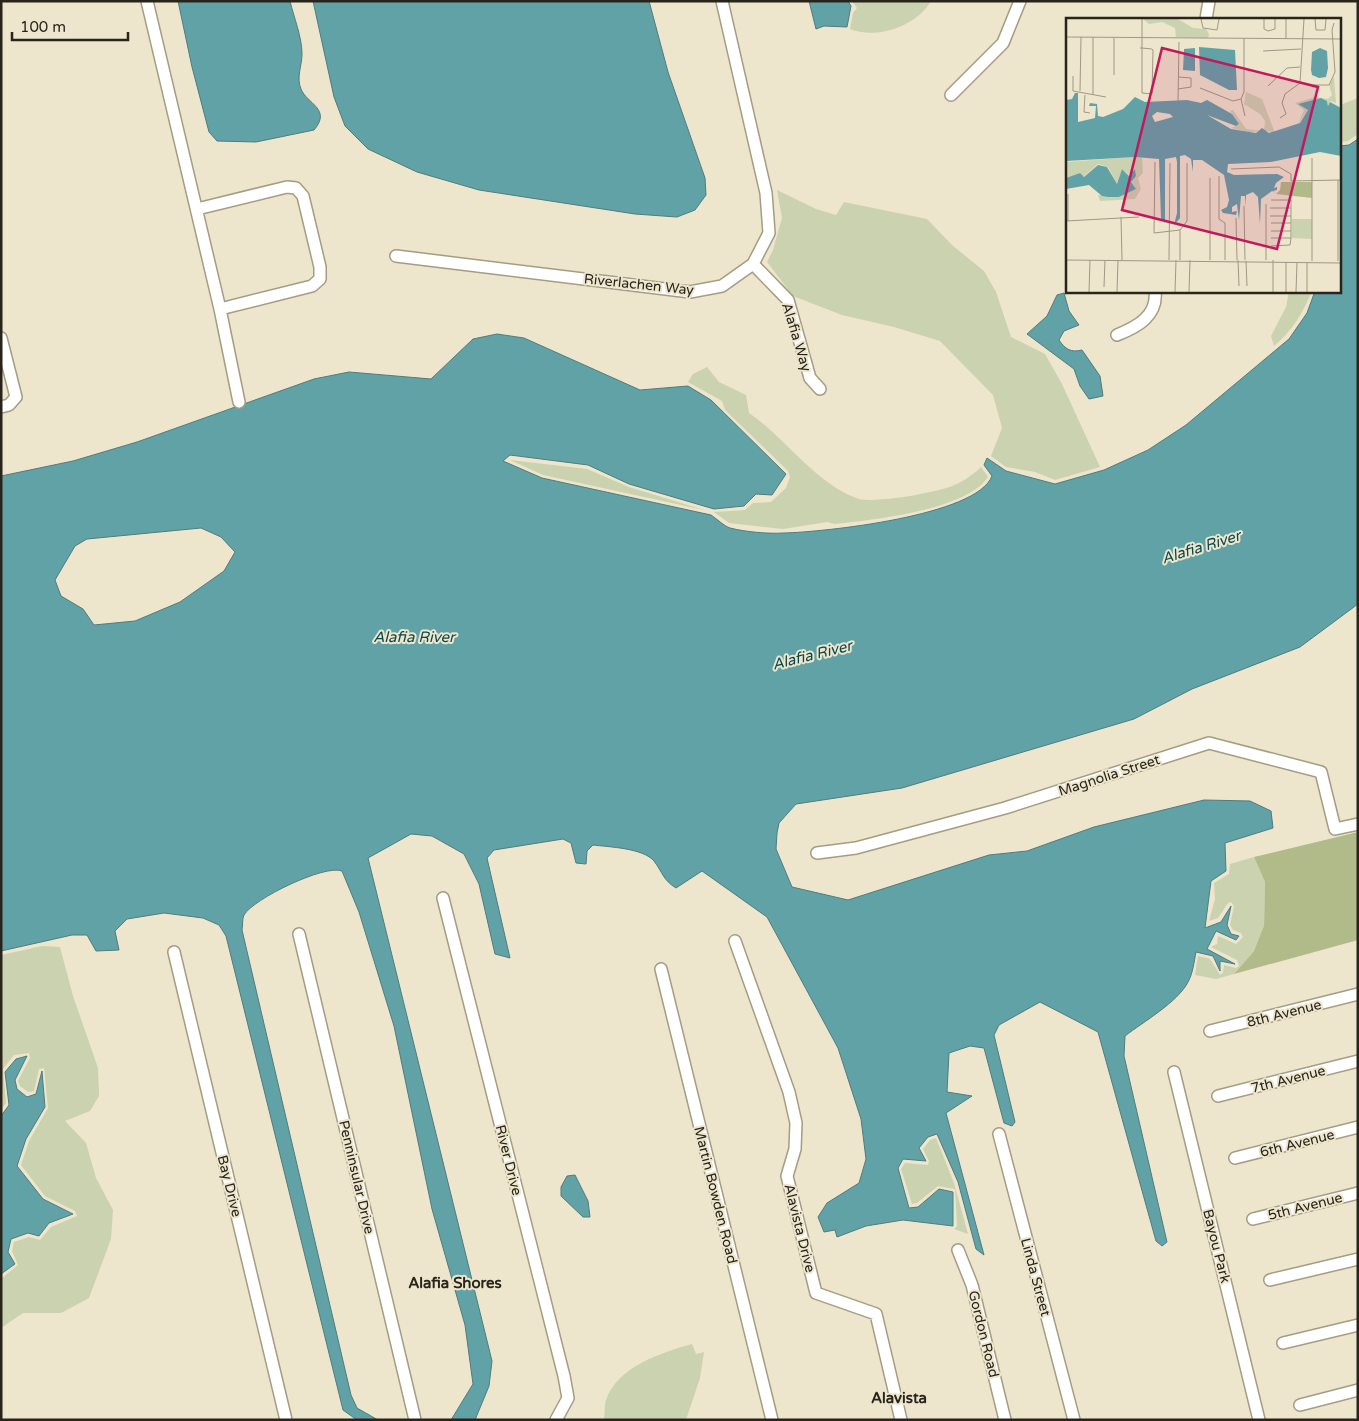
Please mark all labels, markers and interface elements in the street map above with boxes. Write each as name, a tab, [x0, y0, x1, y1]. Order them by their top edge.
scale bar	[12, 10, 129, 42]
text: 100 m	[20, 18, 66, 36]
inset map	[1066, 18, 1342, 292]
street label: Riverlachen Way	[583, 270, 695, 299]
street label: Alafia Way	[778, 301, 815, 374]
water label: Alafia River	[1159, 526, 1245, 568]
water label: Alafia River	[373, 628, 457, 646]
water label: Alafia River	[770, 636, 856, 674]
street label: Magnolia Street	[1056, 751, 1163, 800]
street label: 8th Avenue	[1245, 996, 1323, 1031]
street label: 7th Avenue	[1249, 1062, 1327, 1097]
street label: Penninsular Drive	[335, 1119, 378, 1236]
street label: River Drive	[492, 1123, 526, 1197]
street label: Martin Bowden Road	[690, 1125, 741, 1266]
street label: 6th Avenue	[1258, 1126, 1336, 1161]
street label: Bay Drive	[214, 1153, 245, 1219]
street label: Alavista Drive	[780, 1182, 819, 1274]
street label: 5th Avenue	[1266, 1189, 1344, 1224]
street label: Bayou Park	[1199, 1207, 1234, 1285]
street label: Linda Street	[1017, 1236, 1054, 1319]
district label: Alafia Shores	[408, 1274, 502, 1292]
street label: Gordon Road	[965, 1289, 1003, 1379]
district label: Alavista	[871, 1389, 927, 1407]

